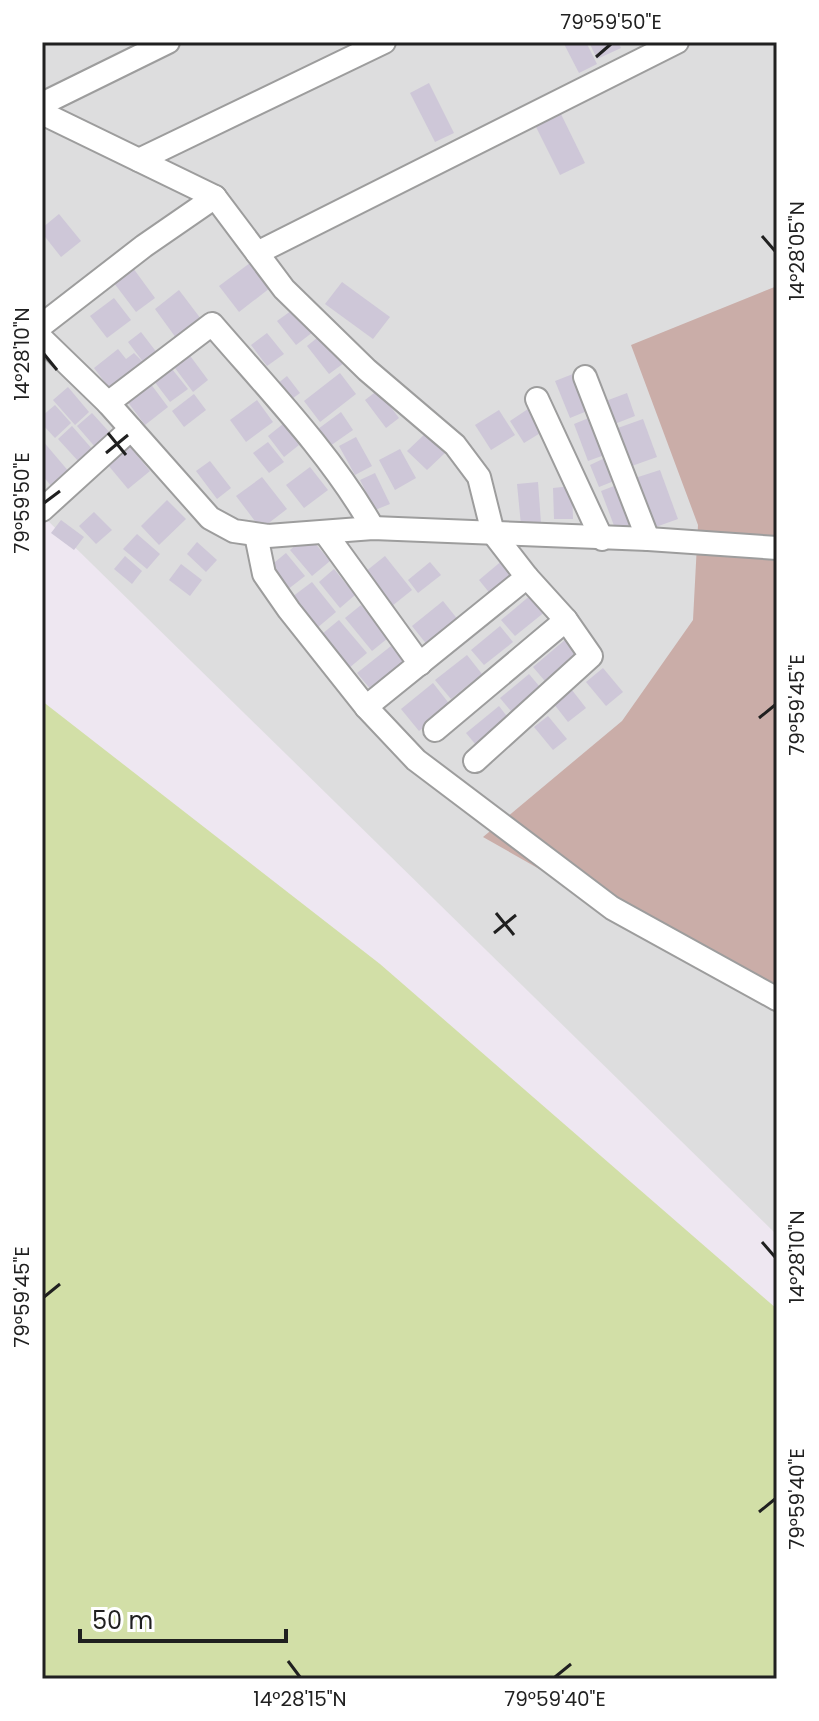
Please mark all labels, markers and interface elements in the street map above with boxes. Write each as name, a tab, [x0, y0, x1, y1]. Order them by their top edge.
text: 79°59'50"E	[560, 8, 662, 36]
text: 14°28'05"N	[783, 201, 811, 301]
text: 14°28'10"N	[8, 307, 36, 401]
text: 79°59'50"E	[8, 452, 36, 554]
text: 79°59'45"E	[783, 654, 811, 756]
text: 14°28'10"N	[783, 1210, 811, 1304]
text: 79°59'45"E	[8, 1246, 36, 1348]
text: 79°59'40"E	[783, 1448, 811, 1550]
scale bar	[80, 1593, 286, 1643]
text: 50 m	[92, 1604, 153, 1637]
text: 14°28'15"N	[253, 1685, 347, 1713]
text: 79°59'40"E	[504, 1685, 606, 1713]

